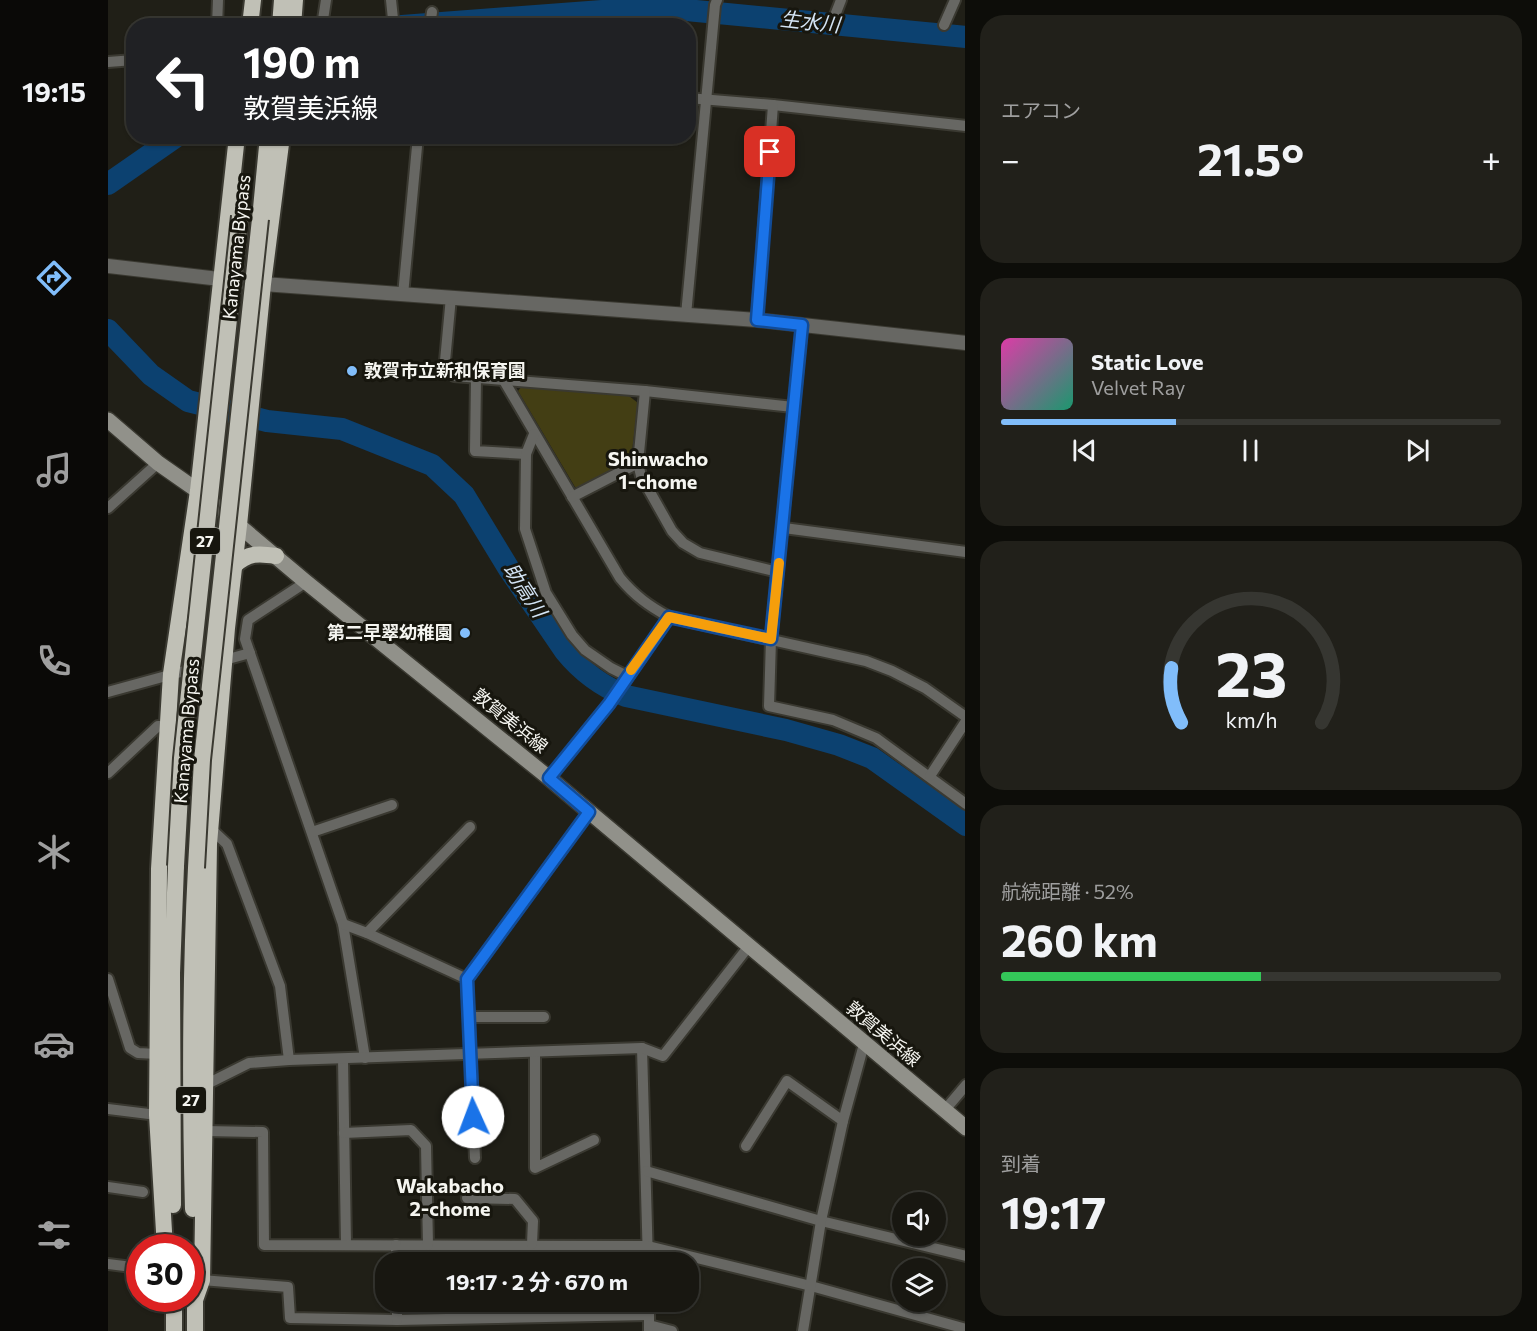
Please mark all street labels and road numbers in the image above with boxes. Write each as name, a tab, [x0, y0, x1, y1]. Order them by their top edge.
street label: Kanayama Bypass	[217, 173, 255, 320]
road number: 27	[190, 528, 220, 554]
street label: Kanayama Bypass	[169, 658, 203, 804]
street label: 敦賀美浜線	[469, 683, 553, 757]
street label: 敦賀美浜線	[842, 996, 925, 1071]
road number: 27	[176, 1087, 206, 1113]

